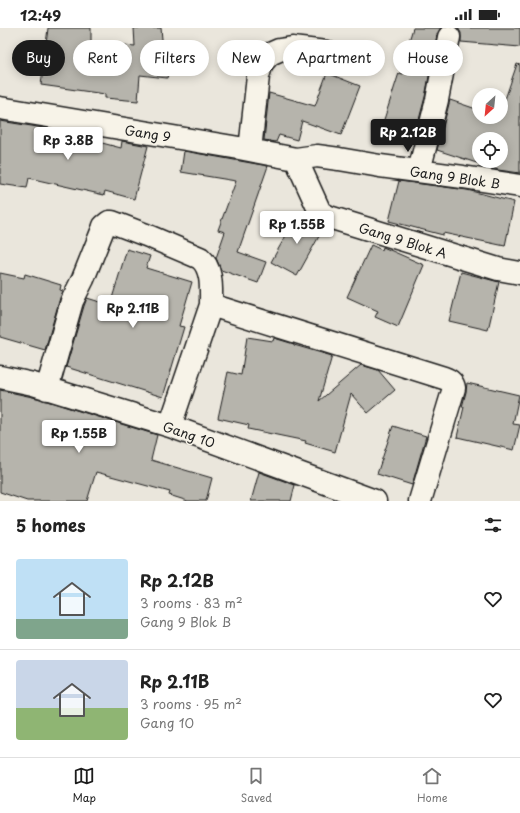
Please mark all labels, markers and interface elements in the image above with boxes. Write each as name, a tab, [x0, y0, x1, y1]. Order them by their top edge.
text: 12:49	[20, 3, 61, 26]
chip: Buy	[12, 40, 65, 76]
chip: Rent	[73, 40, 132, 76]
chip: Filters	[140, 40, 209, 76]
chip: New	[217, 40, 275, 76]
chip: Apartment	[283, 40, 385, 76]
chip: House	[393, 40, 463, 76]
north arrow	[472, 88, 508, 124]
map controls	[472, 88, 508, 168]
pin: Rp 2.12B	[367, 119, 449, 153]
street label: Gang 9	[123, 120, 173, 146]
text: Rp 2.12B	[380, 122, 436, 141]
pin: Rp 3.8B	[31, 127, 105, 161]
text: Rp 3.8B	[43, 130, 93, 149]
button: locate	[472, 132, 508, 168]
street label: Gang 9 Blok B	[409, 161, 501, 193]
pin: Rp 1.55B	[256, 211, 338, 245]
text: Rp 1.55B	[269, 214, 325, 233]
street label: Gang 9 Blok A	[356, 218, 450, 262]
pin: Rp 2.11B	[92, 295, 174, 329]
text: Rp 2.11B	[106, 298, 160, 317]
street label: Gang 10	[160, 416, 218, 452]
pin: Rp 1.55B	[38, 420, 120, 454]
text: Rp 1.55B	[51, 423, 107, 442]
text: 5 homes	[16, 512, 86, 538]
icon: filters	[482, 514, 504, 536]
text: Rp 2.12B	[140, 567, 214, 593]
icon: home	[48, 575, 96, 623]
icon: heart	[482, 588, 504, 610]
text: 3 rooms · 83 m²	[140, 593, 243, 612]
text: Gang 9 Blok B	[140, 612, 231, 631]
text: Rp 2.11B	[140, 668, 209, 694]
icon: home	[48, 676, 96, 724]
icon: heart	[482, 689, 504, 711]
text: 3 rooms · 95 m²	[140, 694, 242, 713]
text: Gang 10	[140, 713, 194, 732]
tab: Map	[72, 765, 96, 806]
tab: Saved	[241, 765, 272, 806]
tab: Home	[417, 765, 448, 806]

